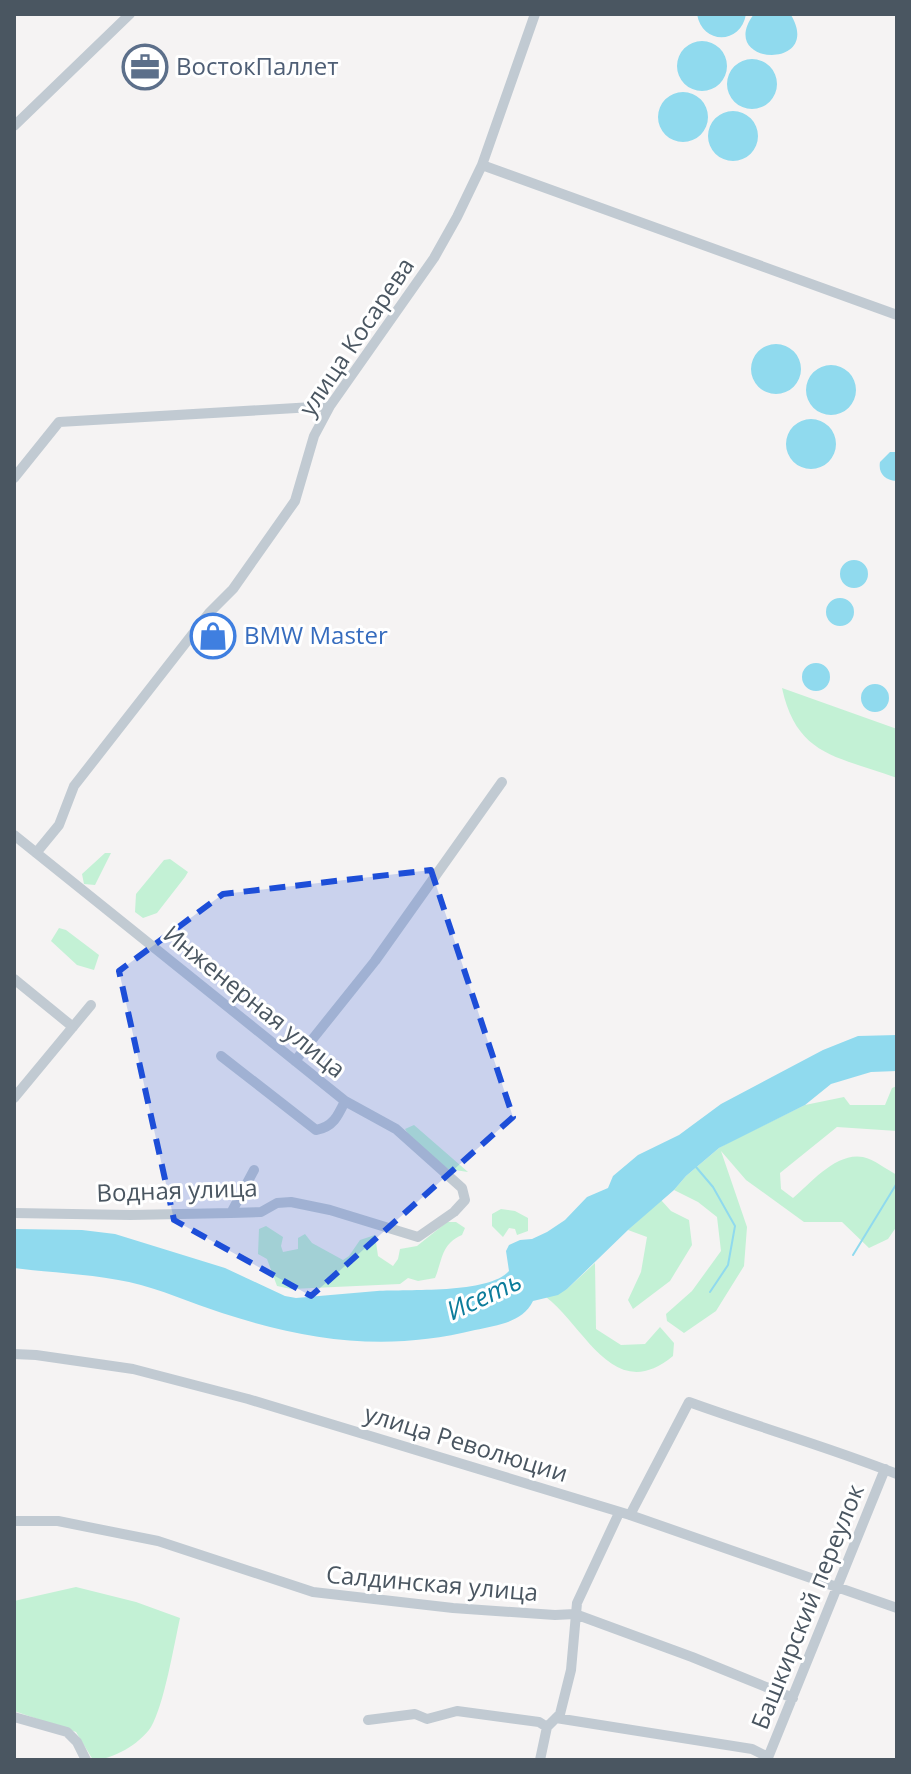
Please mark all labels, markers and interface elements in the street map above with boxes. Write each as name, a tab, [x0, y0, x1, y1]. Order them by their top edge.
office icon: ВостокПаллет	[121, 43, 169, 91]
place label: ВостокПаллет	[176, 49, 339, 82]
street label: улица Косарева	[290, 250, 421, 422]
shop icon: BMW Master	[189, 612, 237, 660]
place label: BMW Master	[244, 618, 388, 651]
street label: Инженерная улица	[157, 917, 353, 1085]
street label: Водная улица	[96, 1170, 258, 1209]
water label: Исеть	[440, 1262, 527, 1328]
street label: улица Революции	[361, 1396, 572, 1489]
street label: Башкирский переулок	[742, 1478, 871, 1734]
street label: Салдинская улица	[325, 1557, 539, 1608]

